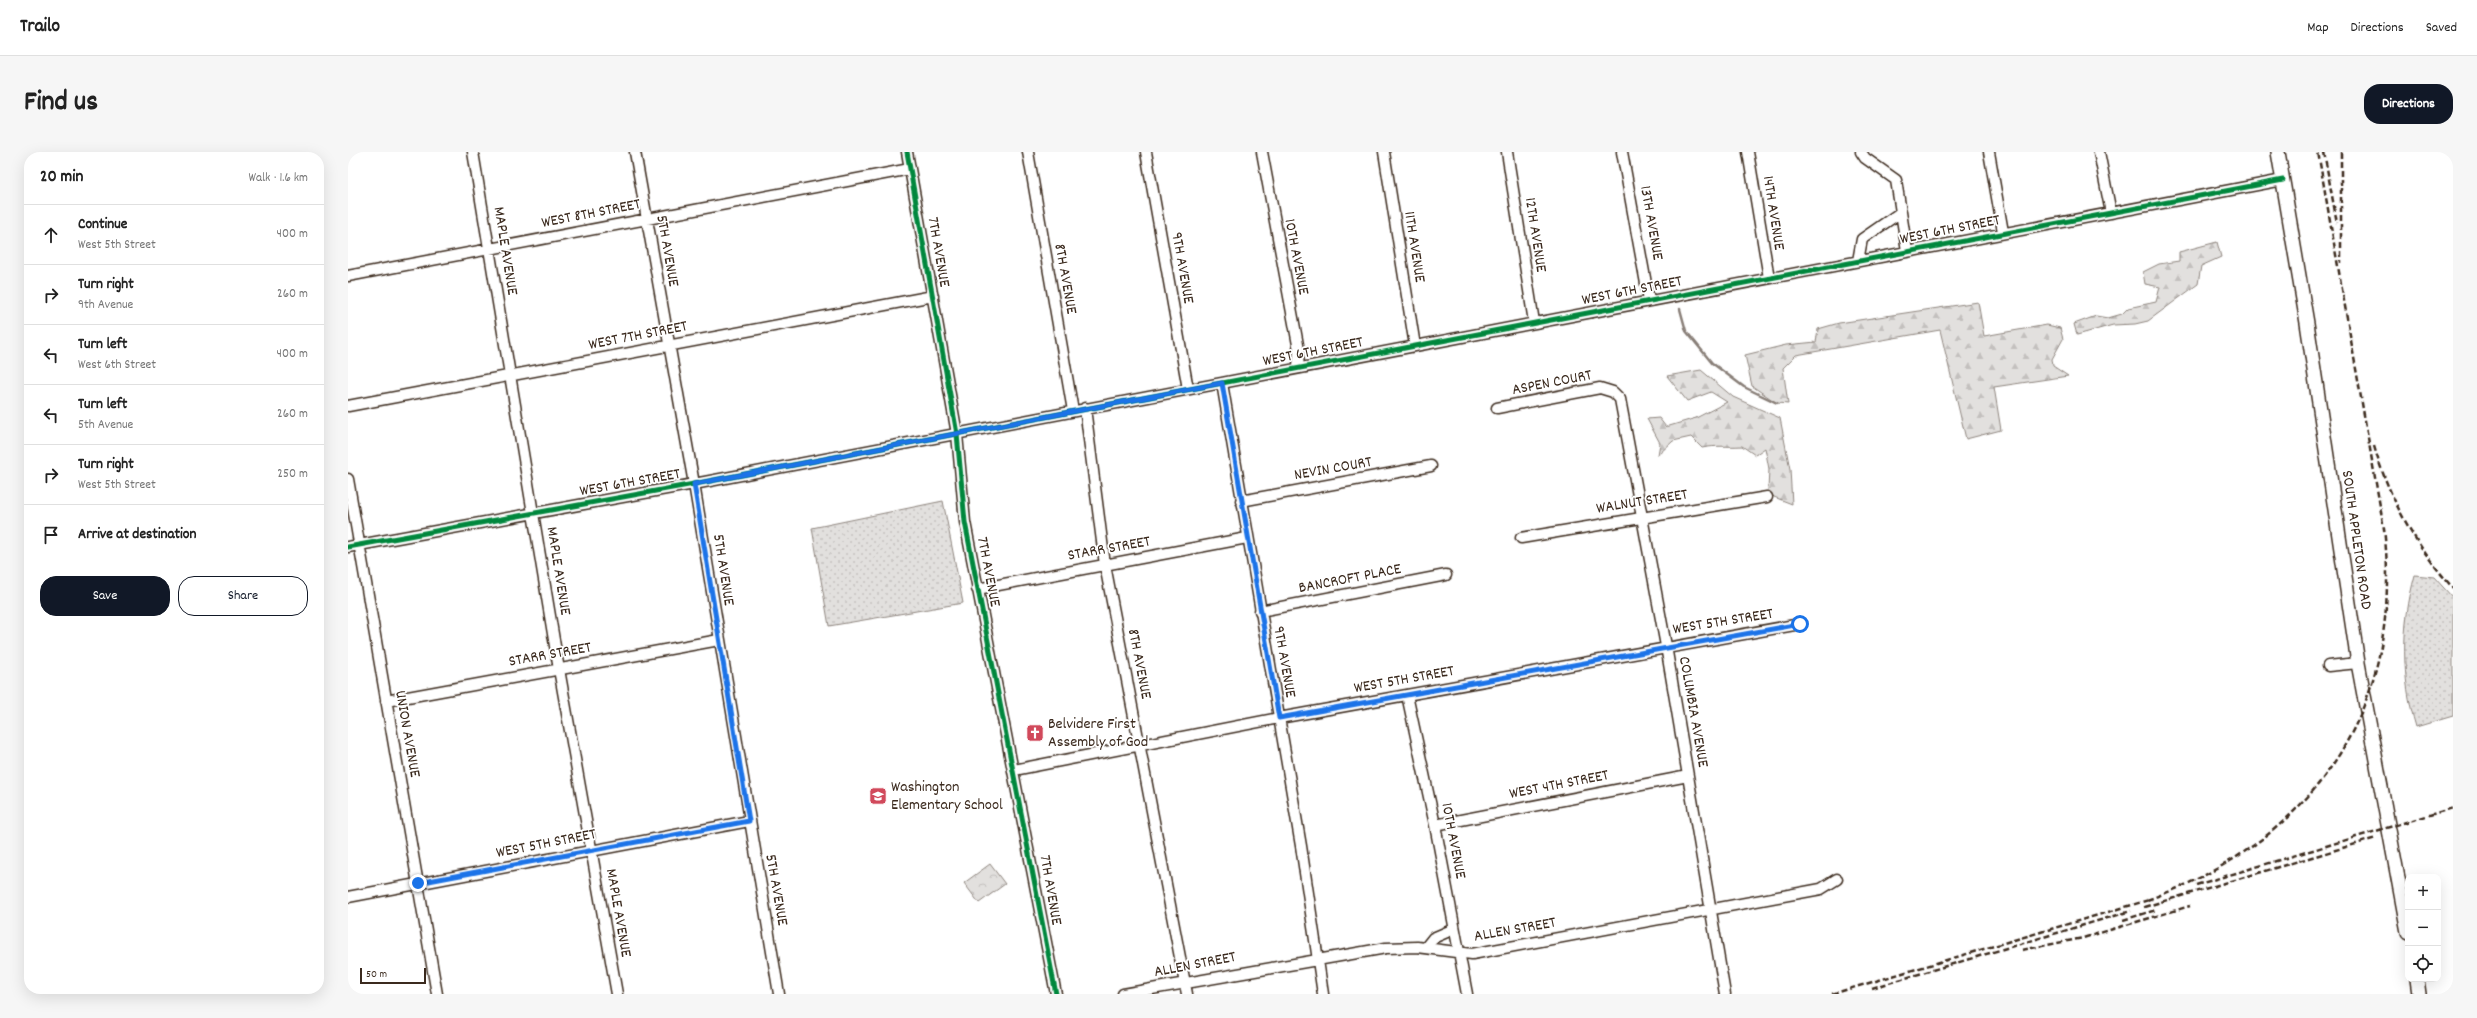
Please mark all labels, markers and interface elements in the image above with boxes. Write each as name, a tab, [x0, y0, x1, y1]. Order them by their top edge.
text: Trailo	[20, 14, 60, 41]
text: Map	[2307, 18, 2329, 38]
text: Directions	[2351, 18, 2404, 38]
text: Saved	[2426, 18, 2457, 38]
text: Find us	[24, 84, 98, 124]
button: Directions	[2364, 84, 2453, 124]
text: 20 min	[40, 166, 83, 190]
text: Walk · 1.6 km	[248, 169, 308, 188]
street label: 14TH AVENUE	[1756, 174, 1790, 253]
street label: 13TH AVENUE	[1633, 184, 1669, 263]
street label: WEST 8TH STREET	[540, 193, 643, 235]
street label: 12TH AVENUE	[1518, 196, 1552, 275]
street label: MAPLE AVENUE	[487, 205, 523, 298]
street label: WEST 6TH STREET	[1898, 209, 2003, 251]
street label: 11TH AVENUE	[1397, 210, 1431, 285]
street label: 5TH AVENUE	[649, 213, 685, 289]
text: Continue	[78, 214, 127, 236]
street label: 7TH AVENUE	[921, 215, 956, 290]
street label: 10TH AVENUE	[1277, 217, 1315, 298]
icon: ahead	[40, 224, 62, 246]
text: 400 m	[277, 225, 308, 244]
street label: 9TH AVENUE	[1164, 230, 1200, 306]
text: West 5th Street	[78, 236, 156, 255]
street label: 8TH AVENUE	[1047, 242, 1083, 317]
street label: WEST 6TH STREET	[1580, 270, 1685, 312]
text: Turn right	[78, 274, 134, 296]
icon: right	[40, 284, 62, 306]
text: 260 m	[277, 285, 308, 304]
text: 9th Avenue	[78, 296, 133, 315]
street label: WEST 7TH STREET	[587, 315, 690, 357]
street label: WEST 6TH STREET	[1261, 331, 1366, 373]
text: Turn left	[78, 334, 127, 356]
icon: left	[40, 344, 62, 366]
text: 400 m	[277, 345, 308, 364]
text: West 6th Street	[78, 356, 156, 375]
street label: ASPEN COURT	[1510, 364, 1594, 402]
text: Turn left	[78, 394, 127, 416]
icon: left	[40, 404, 62, 426]
text: 260 m	[277, 405, 308, 424]
text: 5th Avenue	[78, 416, 133, 435]
street label: NEVIN COURT	[1292, 451, 1374, 487]
text: Turn right	[78, 454, 134, 476]
street label: WEST 6TH STREET	[578, 463, 683, 503]
icon: right	[40, 464, 62, 486]
text: 250 m	[277, 465, 308, 484]
street label: SOUTH APPLETON ROAD	[2335, 469, 2377, 611]
text: West 5th Street	[78, 476, 156, 495]
street label: WALNUT STREET	[1595, 483, 1690, 521]
icon: arrive	[40, 524, 62, 546]
text: Arrive at destination	[78, 524, 196, 546]
street label: MAPLE AVENUE	[540, 525, 576, 618]
street label: STARR STREET	[1066, 530, 1153, 568]
street label: 5TH AVENUE	[706, 533, 740, 608]
street label: 7TH AVENUE	[970, 535, 1006, 610]
street label: BANCROFT PLACE	[1297, 558, 1404, 600]
button: Save	[40, 576, 170, 616]
button: Share	[178, 576, 308, 616]
street label: WEST 5TH STREET	[1671, 603, 1775, 641]
route start	[1791, 615, 1809, 633]
street label: 9TH AVENUE	[1266, 624, 1302, 700]
street label: 8TH AVENUE	[1121, 627, 1157, 702]
street label: STARR STREET	[507, 636, 594, 674]
street label: COLUMBIA AVENUE	[1672, 655, 1714, 770]
street label: WEST 5TH STREET	[1352, 660, 1457, 700]
street label: UNION AVENUE	[388, 689, 426, 780]
place label: Belvidere First Assembly of God	[1048, 713, 1148, 754]
church icon: Belvidere First Assembly of God	[1025, 723, 1045, 743]
street label: WEST 4TH STREET	[1507, 764, 1611, 806]
place label: Washington Elementary School	[891, 776, 1003, 817]
school or university icon: Washington Elementary School	[868, 786, 888, 806]
street label: 10TH AVENUE	[1434, 801, 1472, 882]
street label: WEST 5TH STREET	[494, 823, 599, 865]
street label: 5TH AVENUE	[758, 852, 794, 928]
street label: 7TH AVENUE	[1033, 853, 1068, 928]
street label: MAPLE AVENUE	[599, 867, 637, 960]
route end	[409, 874, 427, 892]
map controls	[2405, 874, 2441, 982]
button: +	[2405, 874, 2441, 910]
button: −	[2405, 910, 2441, 946]
street label: ALLEN STREET	[1472, 911, 1558, 949]
street label: ALLEN STREET	[1152, 946, 1238, 984]
button: locate	[2405, 946, 2441, 982]
scale bar	[360, 966, 426, 985]
text: 50 m	[366, 967, 387, 983]

